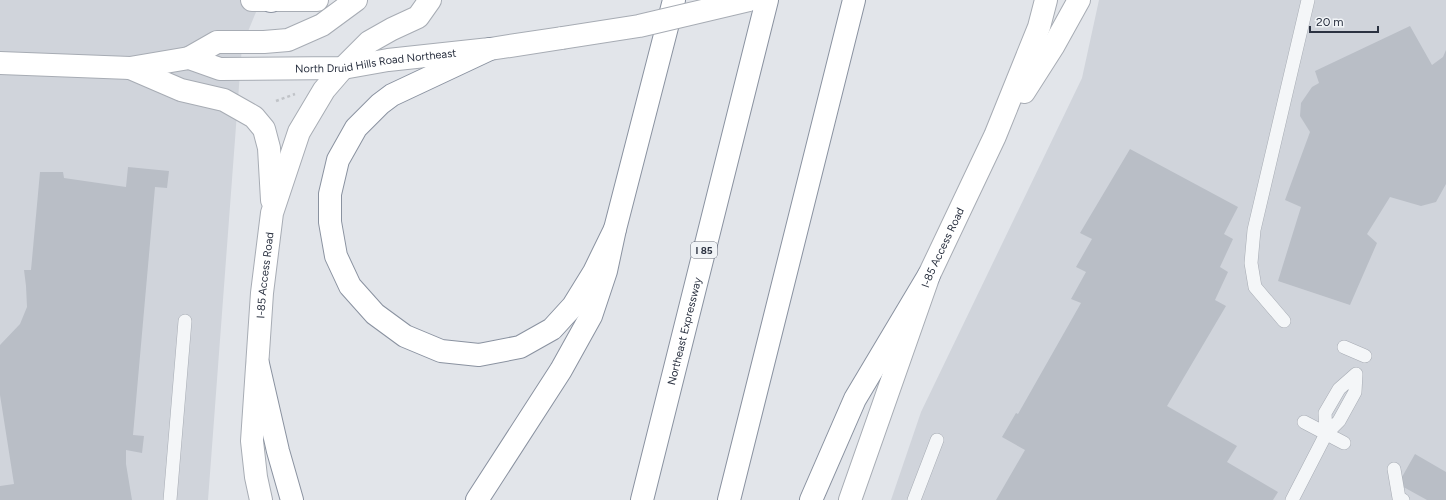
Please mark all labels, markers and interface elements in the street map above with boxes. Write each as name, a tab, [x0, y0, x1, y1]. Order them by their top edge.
scale bar	[1310, 8, 1378, 34]
text: 20 m	[1316, 15, 1344, 29]
street label: North Druid Hills Road Northeast	[295, 47, 457, 75]
street label: I-85 Access Road	[919, 206, 967, 290]
street label: I-85 Access Road	[254, 231, 277, 319]
road number: I 85	[691, 242, 717, 258]
street label: Northeast Expressway	[665, 276, 704, 387]

